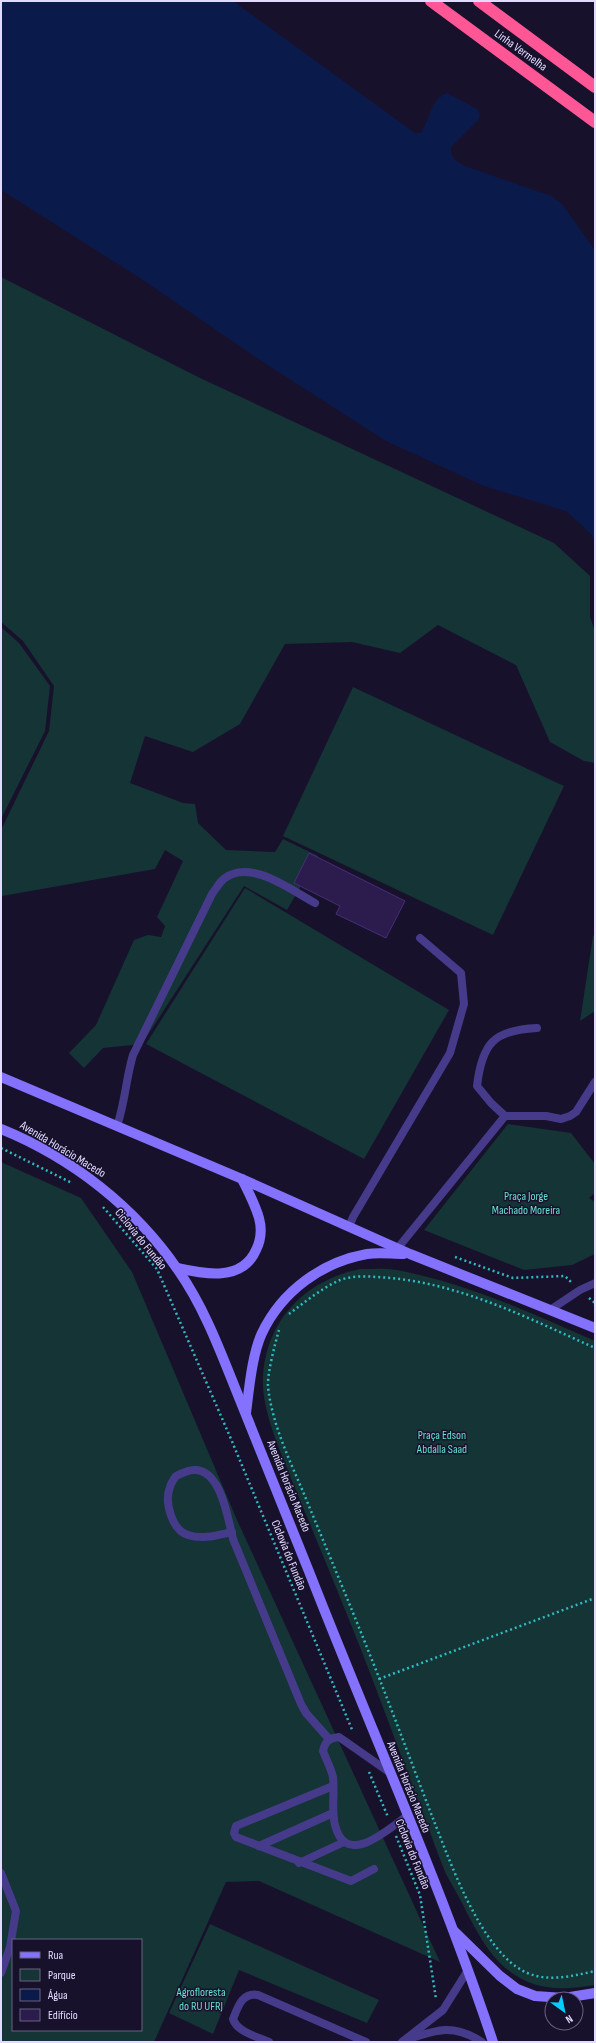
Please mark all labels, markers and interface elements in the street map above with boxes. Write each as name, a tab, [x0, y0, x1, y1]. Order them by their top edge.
street label: Linha Vermelha	[492, 26, 550, 75]
street label: Avenida Horácio Macedo	[16, 1117, 108, 1181]
park label: Praça Jorge Machado Moreira	[492, 1189, 561, 1218]
street label: Ciclovia do Fundão	[111, 1206, 170, 1273]
park label: Praça Edson Abdalla Saad	[416, 1428, 467, 1457]
street label: Avenida Horácio Macedo	[263, 1437, 314, 1534]
street label: Ciclovia do Fundão	[268, 1518, 309, 1593]
street label: Avenida Horácio Macedo	[383, 1738, 434, 1835]
street label: Ciclovia do Fundão	[392, 1817, 433, 1892]
legend	[12, 1939, 142, 2031]
text: Rua	[48, 1948, 64, 1963]
text: Parque	[48, 1968, 76, 1983]
park label: Agrofloresta do RU UFRJ	[175, 1985, 226, 2014]
text: Água	[47, 1988, 68, 2003]
north arrow	[544, 1991, 584, 2031]
text: Edifício	[48, 2008, 78, 2023]
text: N	[563, 2012, 575, 2026]

